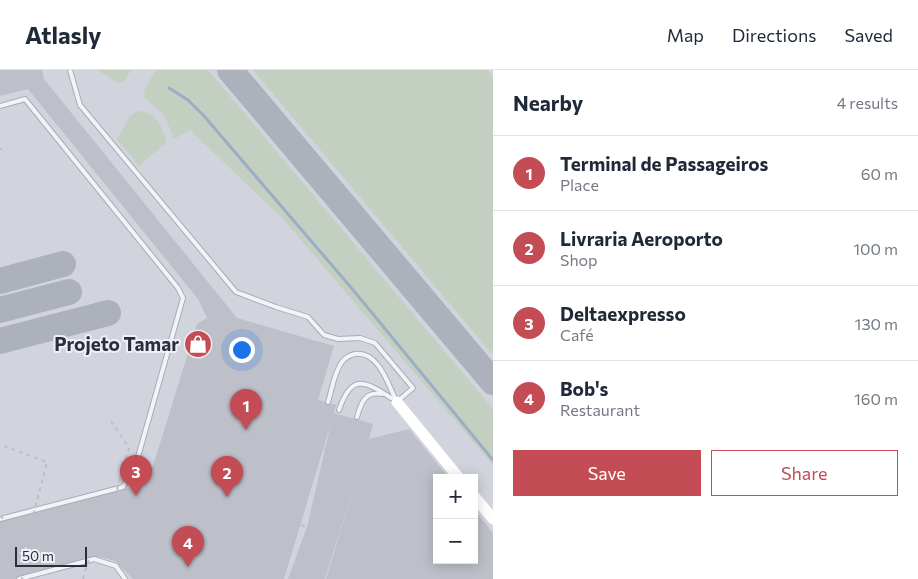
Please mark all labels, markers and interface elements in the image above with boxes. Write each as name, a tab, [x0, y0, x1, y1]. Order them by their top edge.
text: Atlasly	[25, 20, 102, 49]
text: Map	[667, 24, 704, 46]
text: Directions	[732, 24, 816, 46]
text: Saved	[844, 24, 893, 46]
text: Nearby	[513, 90, 583, 115]
text: 4 results	[837, 93, 898, 112]
text: Terminal de Passageiros	[560, 152, 768, 175]
text: 1	[525, 164, 533, 183]
text: 60 m	[861, 164, 898, 183]
text: Place	[560, 175, 599, 194]
text: Livraria Aeroporto	[560, 227, 723, 250]
text: 2	[524, 239, 534, 258]
text: 100 m	[853, 239, 898, 258]
text: Shop	[560, 250, 598, 269]
text: Deltaexpresso	[560, 302, 686, 325]
text: 3	[524, 314, 534, 333]
text: 130 m	[855, 314, 898, 333]
text: Café	[560, 325, 594, 344]
shop icon: Projeto Tamar	[183, 329, 213, 359]
place label: Projeto Tamar	[54, 332, 179, 355]
your location	[229, 337, 255, 363]
text: Bob's	[560, 377, 608, 400]
pin: 1	[230, 389, 262, 430]
text: 4	[524, 389, 534, 408]
text: 160 m	[854, 389, 898, 408]
text: Restaurant	[560, 400, 640, 419]
button: Save	[513, 450, 701, 496]
button: Share	[711, 450, 898, 496]
pin: 3	[120, 455, 152, 496]
pin: 2	[211, 456, 243, 497]
map controls	[433, 474, 478, 564]
button: +	[433, 474, 478, 519]
button: −	[433, 519, 478, 564]
pin: 4	[172, 526, 204, 567]
scale bar	[15, 544, 88, 567]
text: 50 m	[22, 547, 54, 564]

